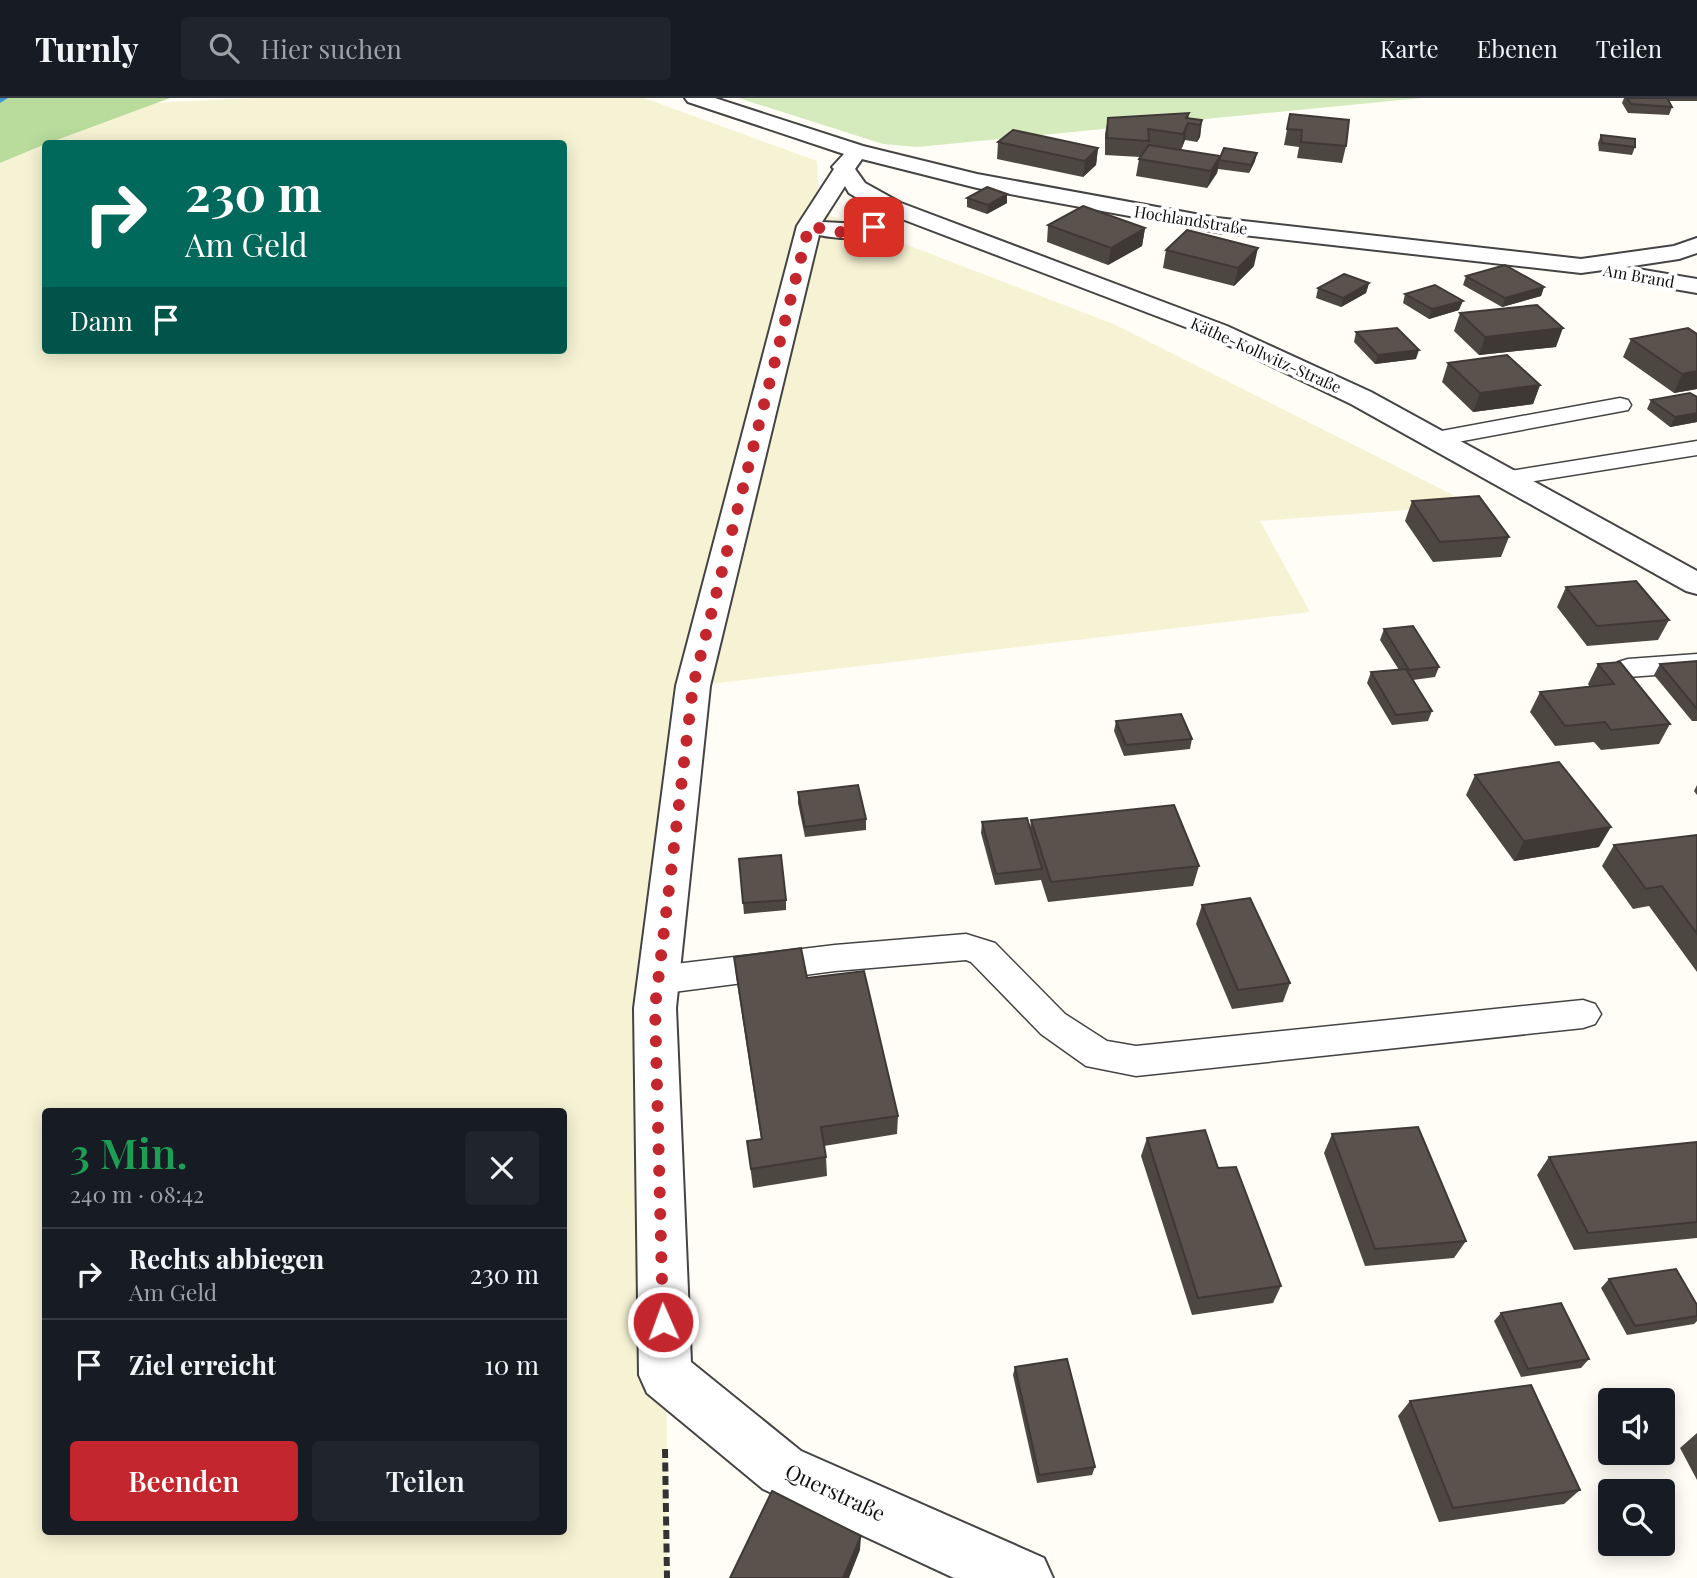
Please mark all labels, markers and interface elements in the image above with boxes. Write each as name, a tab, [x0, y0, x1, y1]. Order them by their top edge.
search box	[181, 17, 671, 80]
text: Turnly	[35, 26, 139, 70]
icon: search	[205, 29, 243, 67]
text: Hier suchen	[261, 31, 402, 66]
text: Karte	[1380, 32, 1439, 64]
text: Ebenen	[1477, 32, 1558, 64]
text: Teilen	[1596, 32, 1662, 64]
text: 230 m	[185, 159, 322, 224]
icon: right	[70, 168, 161, 259]
pin	[844, 197, 904, 257]
street label: Hochlandstraße	[1133, 200, 1249, 239]
icon: arrive	[855, 208, 893, 246]
text: Am Geld	[185, 222, 308, 265]
street label: Am Brand	[1601, 259, 1676, 292]
icon: arrive	[147, 301, 185, 339]
text: Dann	[70, 303, 133, 338]
street label: Käthe-Kollwitz-Straße	[1188, 312, 1345, 397]
text: 3 Min.	[70, 1124, 188, 1180]
button: close	[465, 1131, 539, 1205]
text: 240 m · 08:42	[70, 1178, 204, 1209]
text: Rechts abbiegen	[129, 1241, 324, 1276]
icon: right	[70, 1255, 108, 1293]
text: 230 m	[470, 1256, 539, 1291]
text: Am Geld	[129, 1276, 217, 1307]
position arrow	[626, 1285, 700, 1359]
icon: arrive	[70, 1346, 108, 1384]
text: Ziel erreicht	[129, 1347, 276, 1382]
text: 10 m	[484, 1347, 539, 1382]
map controls	[1598, 1388, 1675, 1556]
button: sound	[1598, 1388, 1675, 1465]
button: Beenden	[70, 1441, 298, 1521]
button: Teilen	[312, 1441, 539, 1521]
street label: Querstraße	[781, 1456, 890, 1527]
button: search	[1598, 1479, 1675, 1556]

